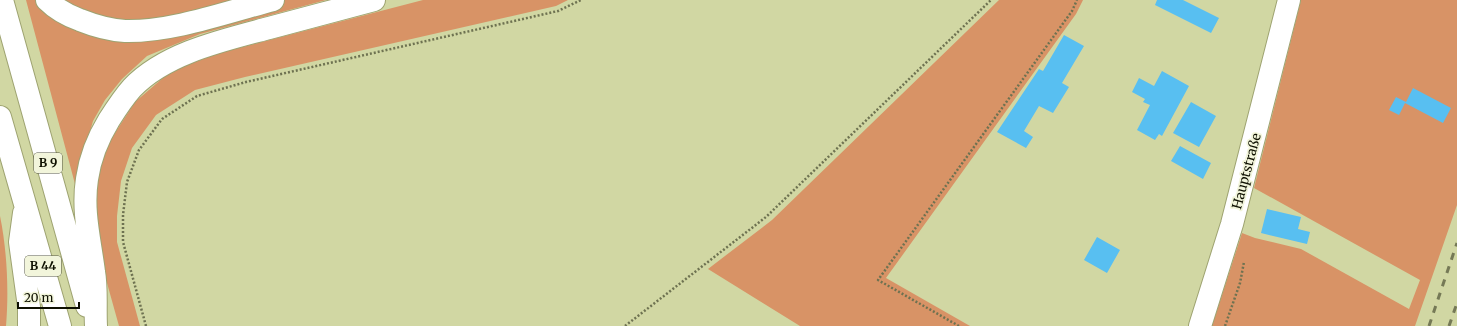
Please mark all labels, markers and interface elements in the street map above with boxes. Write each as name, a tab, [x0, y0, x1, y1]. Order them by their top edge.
street label: Hauptstraße	[1228, 131, 1265, 211]
road number: B 9	[34, 153, 62, 173]
road number: B 44	[25, 256, 61, 276]
scale bar	[18, 284, 79, 310]
text: 20 m	[24, 290, 53, 305]

